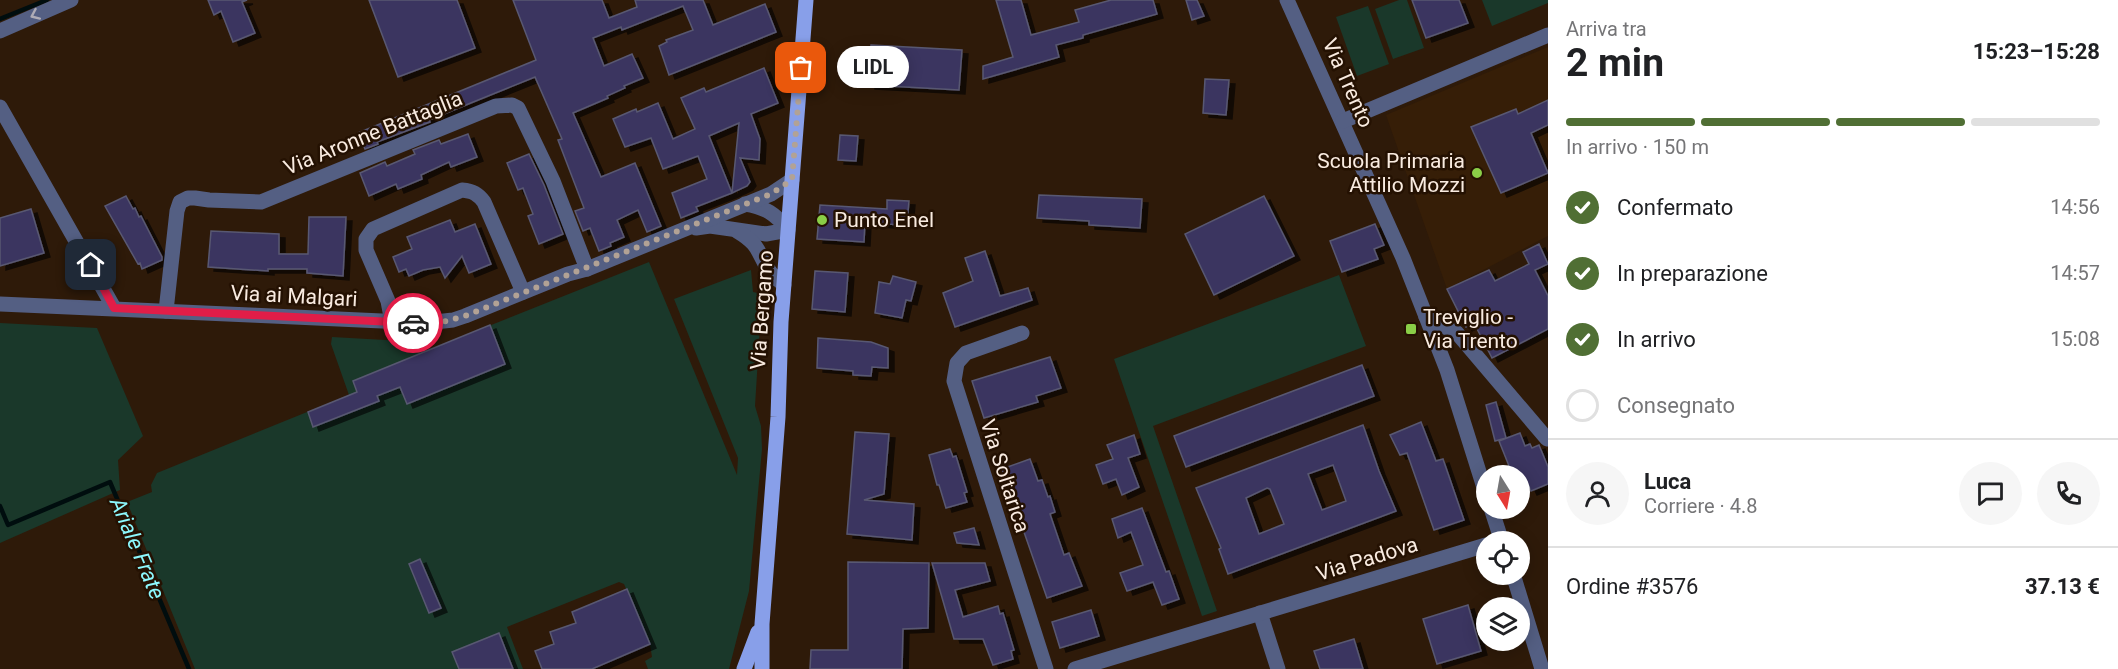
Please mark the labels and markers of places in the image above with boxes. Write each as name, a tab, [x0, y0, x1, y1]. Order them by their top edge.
pin	[775, 42, 826, 93]
callout: LIDL	[837, 47, 909, 89]
place label: Scuola Primaria Attilio Mozzi	[1317, 149, 1465, 197]
marker: Scuola Primaria Attilio Mozzi	[1470, 166, 1484, 180]
place label: Punto Enel	[834, 208, 934, 232]
marker: Punto Enel	[815, 213, 829, 227]
pin	[65, 239, 116, 290]
place label: Treviglio - Via Trento	[1423, 305, 1518, 353]
marker: Treviglio - Via Trento	[1404, 322, 1418, 336]

